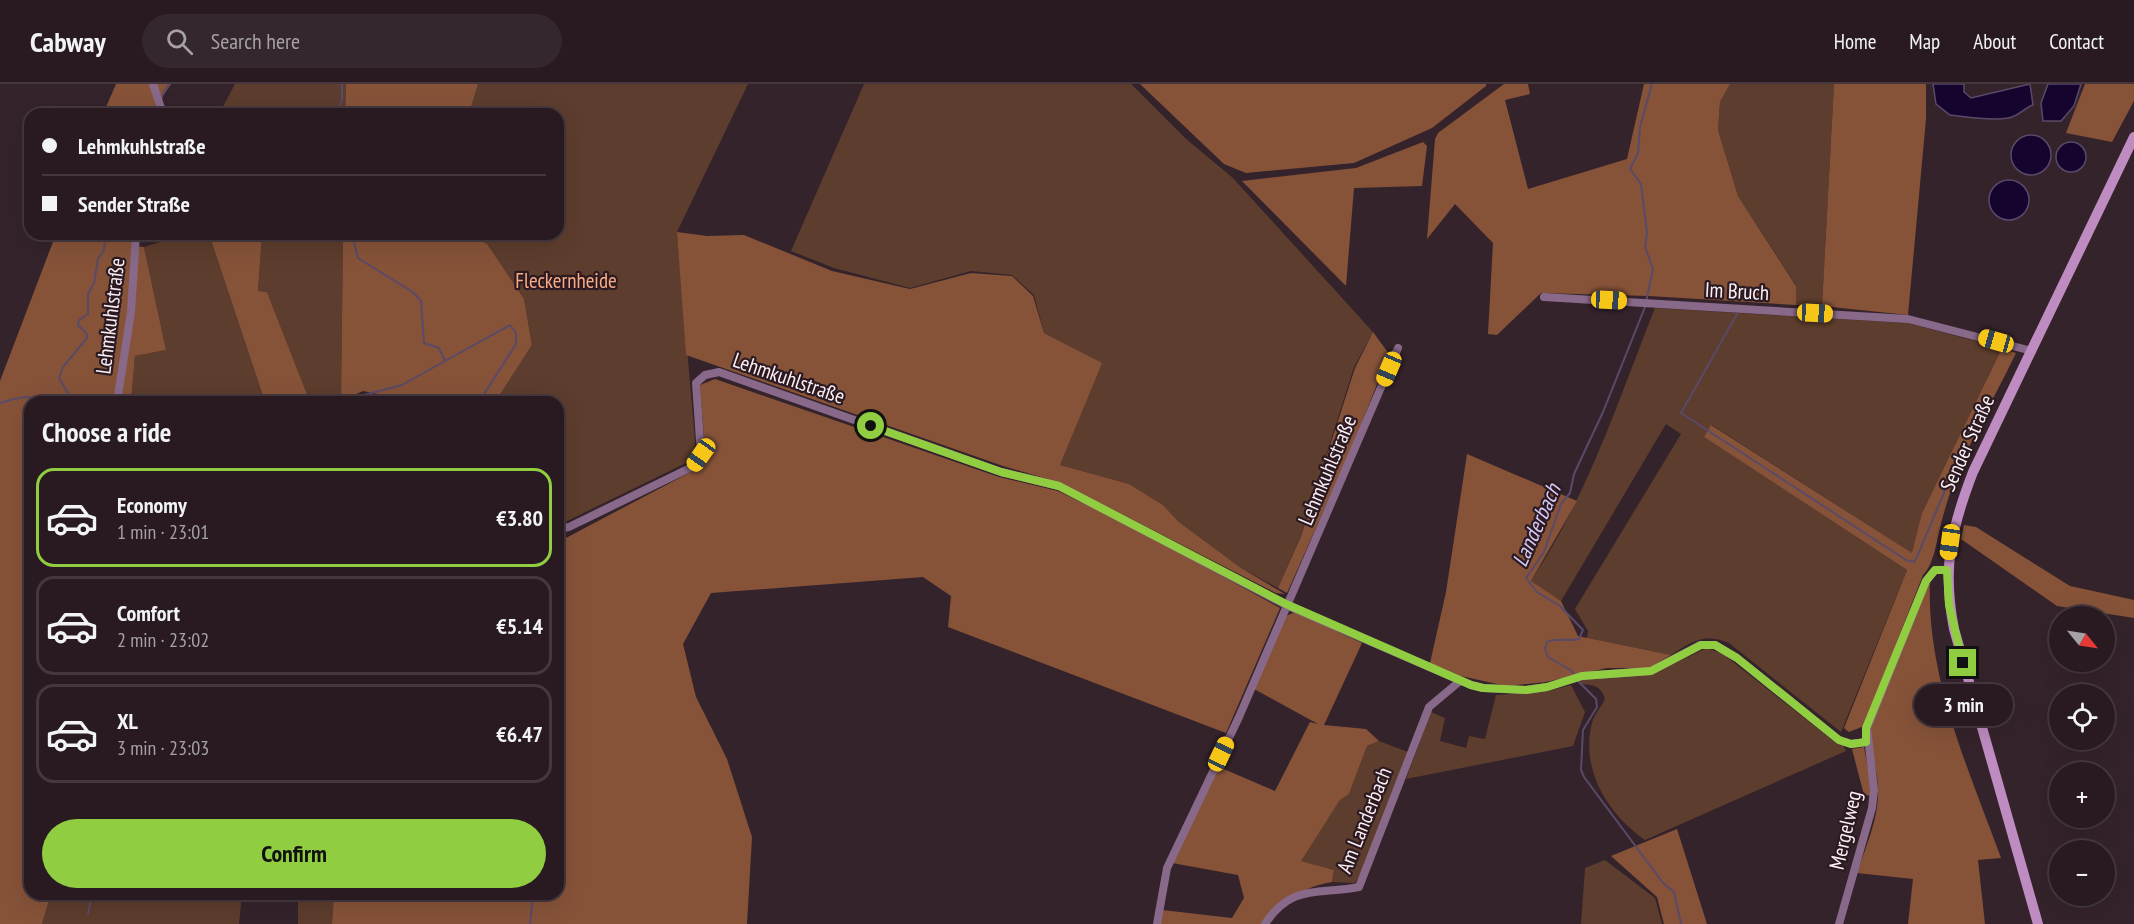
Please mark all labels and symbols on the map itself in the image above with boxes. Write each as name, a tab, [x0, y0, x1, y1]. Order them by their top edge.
street label: Lehmkuhlstraße	[89, 256, 131, 376]
park label: Fleckernheide	[515, 267, 617, 294]
street label: Im Bruch	[1704, 276, 1770, 306]
car	[1591, 290, 1627, 310]
car	[1797, 303, 1833, 323]
car	[1976, 327, 2016, 355]
street label: Lehmkuhlstraße	[729, 346, 849, 410]
car	[1374, 349, 1404, 389]
street label: Sender Straße	[1934, 391, 2000, 495]
street label: Lehmkuhlstraße	[1292, 411, 1362, 529]
route start	[857, 412, 884, 439]
car	[683, 435, 719, 475]
water label: Landerbach	[1505, 478, 1567, 571]
car	[1939, 523, 1961, 561]
north arrow	[2049, 606, 2115, 672]
route end	[1949, 649, 1976, 676]
callout: 3 min	[1914, 684, 2012, 726]
car	[1205, 734, 1237, 774]
street label: Am Landerbach	[1331, 763, 1397, 877]
street label: Mergelweg	[1823, 788, 1867, 872]

